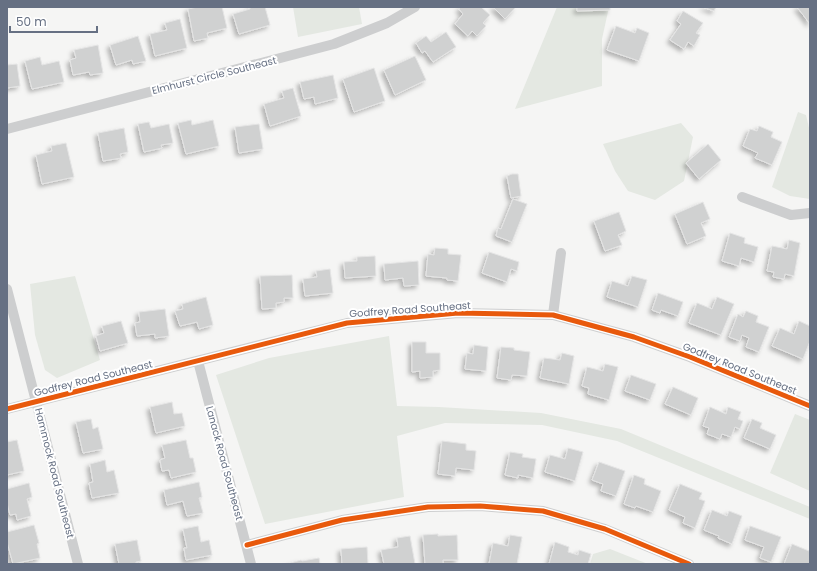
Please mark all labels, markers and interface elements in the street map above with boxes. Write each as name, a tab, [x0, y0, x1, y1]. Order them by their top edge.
scale bar	[10, 8, 97, 34]
text: 50 m	[16, 13, 47, 30]
street label: Elmhurst Circle Southeast	[150, 53, 278, 98]
street label: Godfrey Road Southeast	[349, 298, 472, 321]
street label: Godfrey Road Southeast	[681, 339, 799, 398]
street label: Godfrey Road Southeast	[32, 356, 154, 400]
street label: Lanack Road Southeast	[202, 405, 247, 522]
street label: Hammock Road Southeast	[31, 406, 78, 540]

